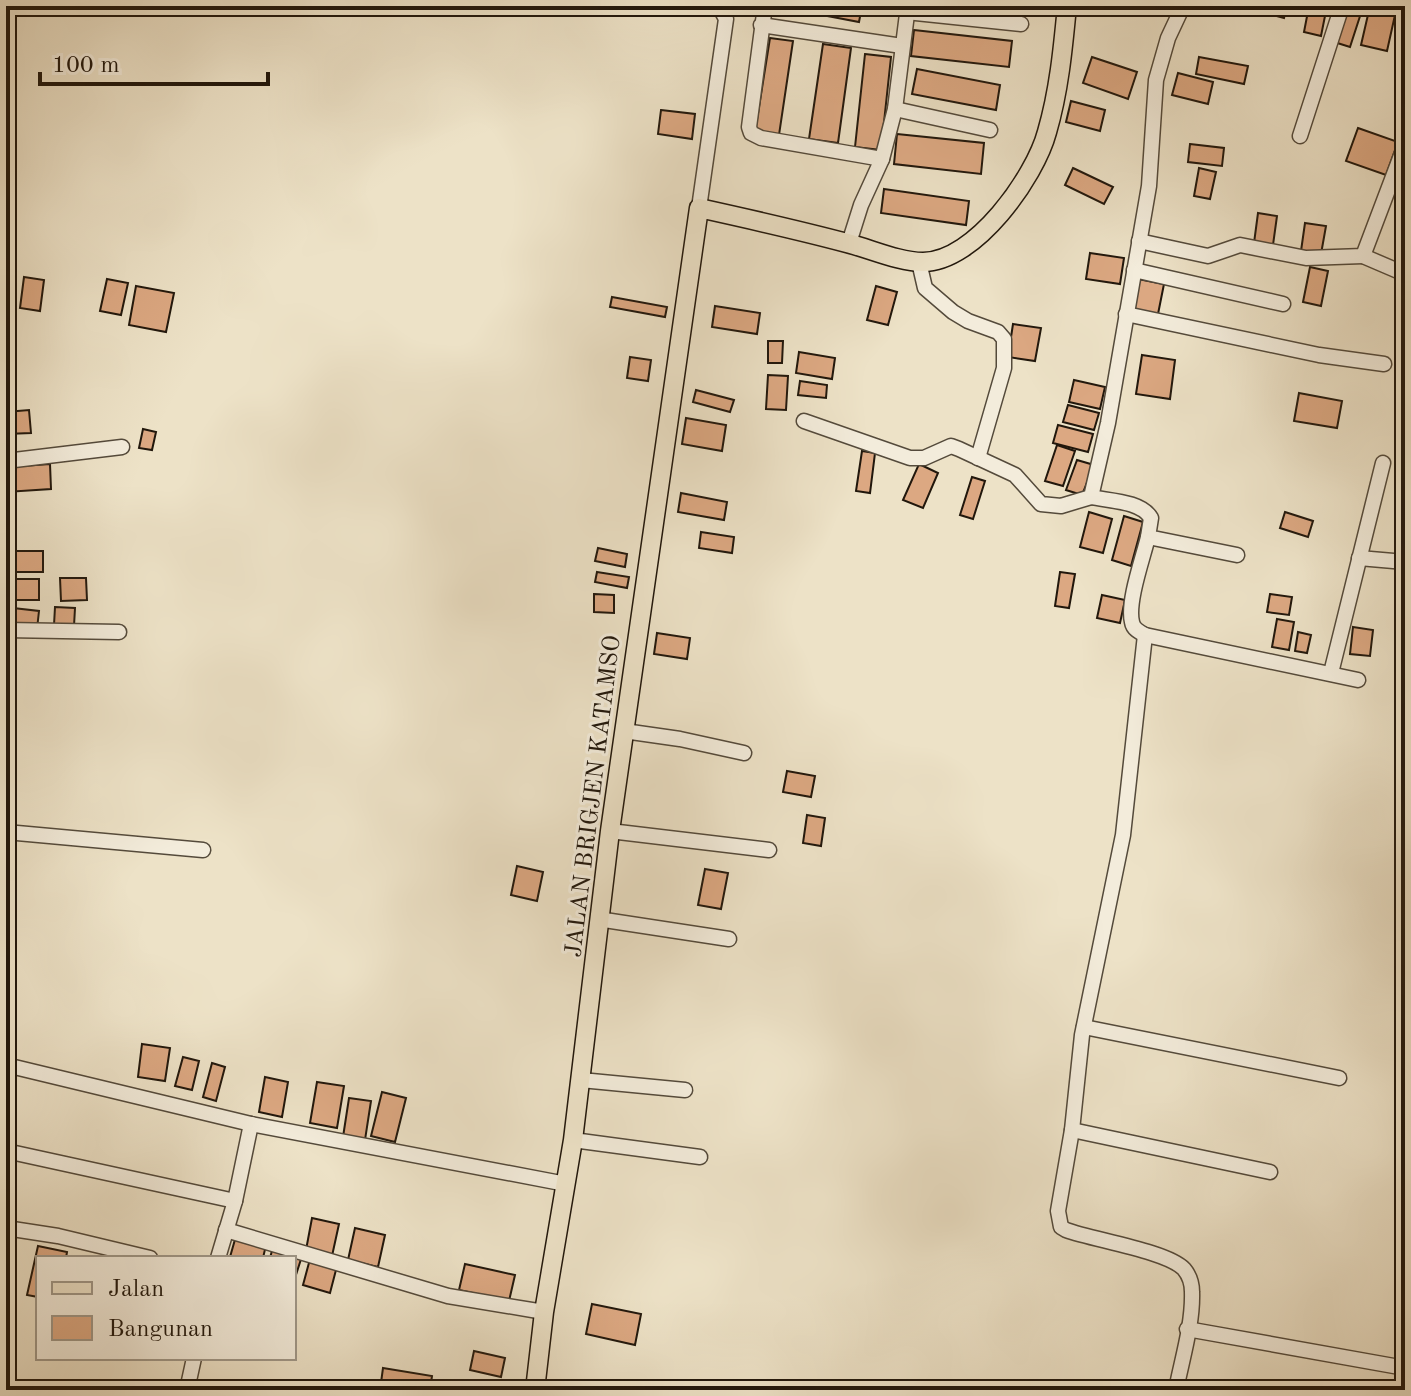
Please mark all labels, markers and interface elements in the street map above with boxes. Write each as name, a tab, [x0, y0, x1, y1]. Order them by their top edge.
scale bar	[40, 36, 268, 86]
text: 100 m	[52, 54, 120, 78]
street label: JALAN BRIGJEN KATAMSO	[562, 634, 626, 959]
legend	[36, 1256, 296, 1360]
text: Jalan	[108, 1278, 164, 1302]
text: Bangunan	[108, 1318, 213, 1342]

